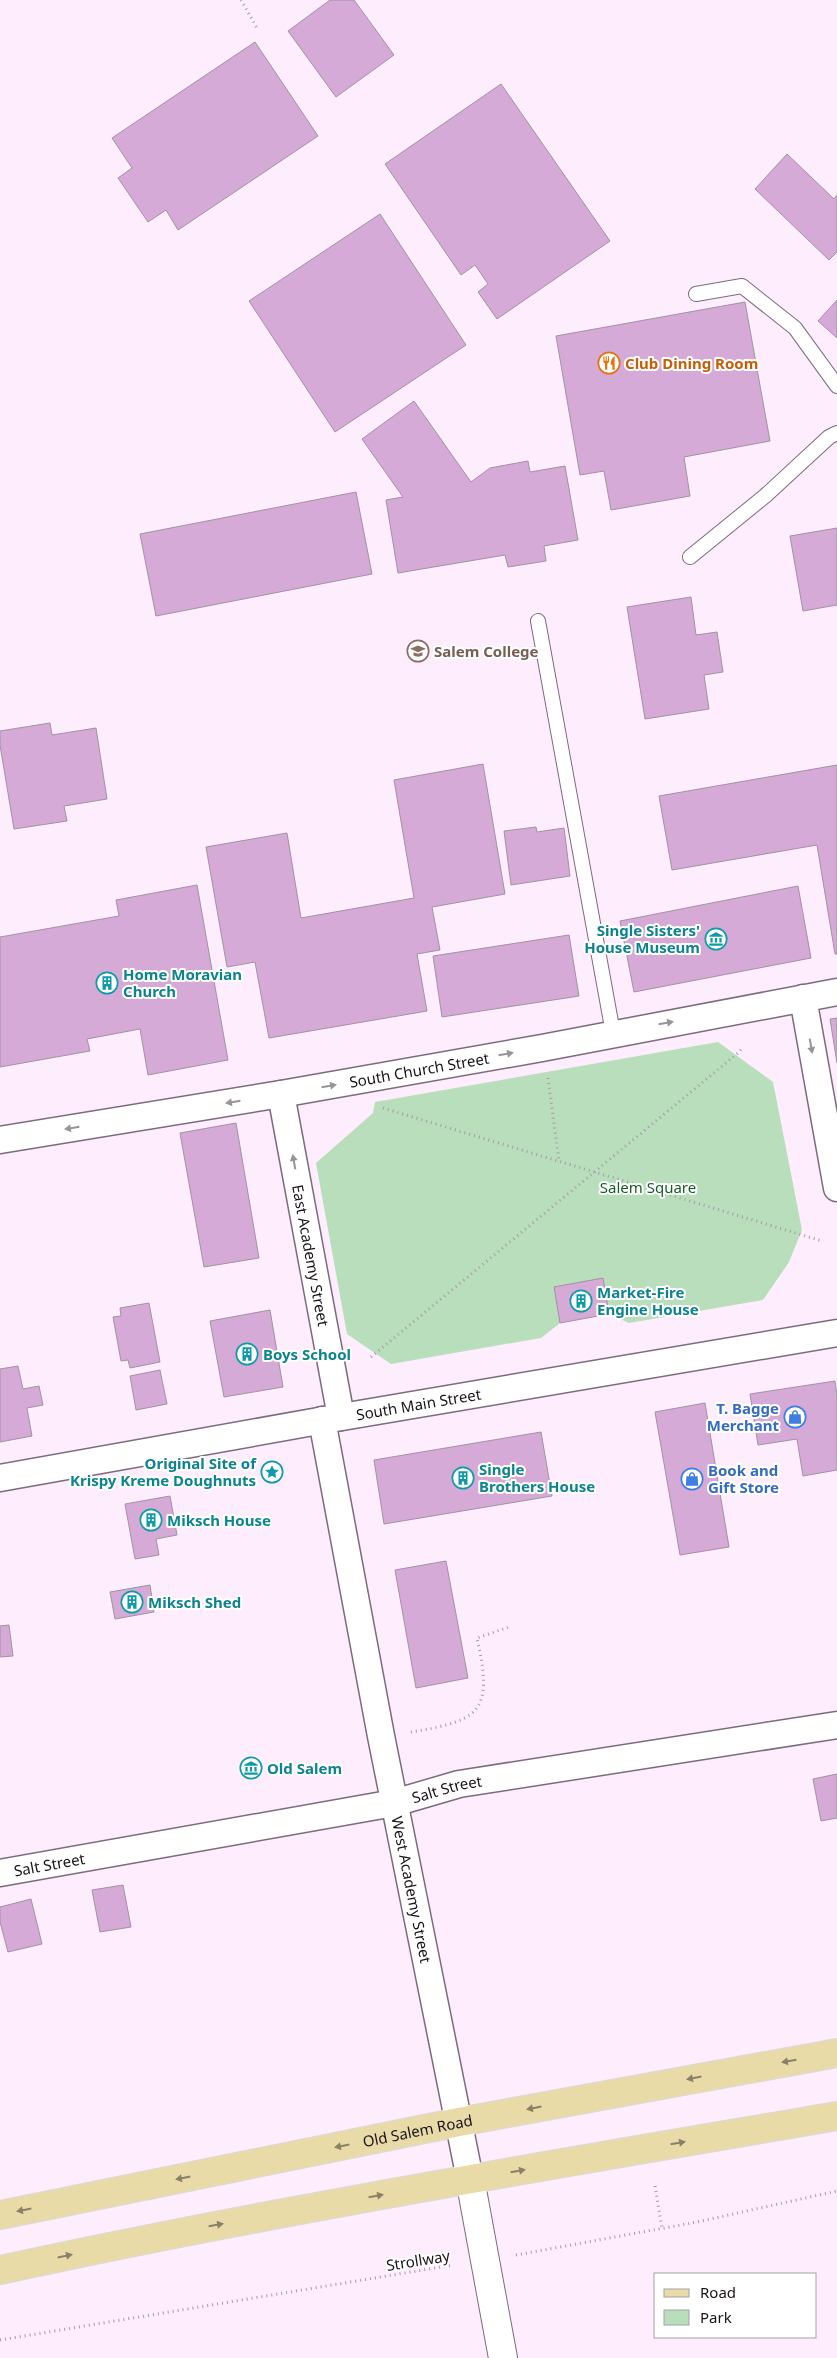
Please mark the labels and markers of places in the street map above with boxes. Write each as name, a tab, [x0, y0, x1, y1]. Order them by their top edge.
restaurant icon: Club Dining Room	[597, 351, 621, 375]
place label: Club Dining Room	[625, 353, 758, 373]
school or university icon: Salem College	[406, 639, 430, 663]
place label: Salem College	[434, 641, 539, 661]
place label: Single Sisters' House Museum	[584, 920, 700, 957]
museum icon: Single Sisters' House Museum	[704, 927, 728, 951]
place label: Home Moravian Church	[123, 964, 242, 1001]
building icon: Home Moravian Church	[95, 971, 119, 995]
place label: Market-Fire Engine House	[597, 1282, 699, 1319]
building icon: Market-Fire Engine House	[569, 1289, 593, 1313]
building icon: Boys School	[235, 1342, 259, 1366]
place label: Boys School	[263, 1344, 351, 1364]
place label: T. Bagge Merchant	[707, 1398, 779, 1435]
shop icon: T. Bagge Merchant	[783, 1405, 807, 1429]
place label: Original Site of Krispy Kreme Doughnuts	[70, 1453, 257, 1490]
place label: Single Brothers House	[479, 1459, 595, 1496]
place icon: Original Site of Krispy Kreme Doughnuts	[260, 1460, 284, 1484]
place label: Book and Gift Store	[708, 1460, 779, 1497]
building icon: Single Brothers House	[451, 1466, 475, 1490]
shop icon: Book and Gift Store	[680, 1467, 704, 1491]
building icon: Miksch House	[139, 1508, 163, 1532]
place label: Miksch House	[167, 1510, 271, 1530]
building icon: Miksch Shed	[120, 1590, 144, 1614]
place label: Miksch Shed	[148, 1592, 241, 1612]
museum icon: Old Salem	[239, 1756, 263, 1780]
place label: Old Salem	[267, 1758, 342, 1778]

